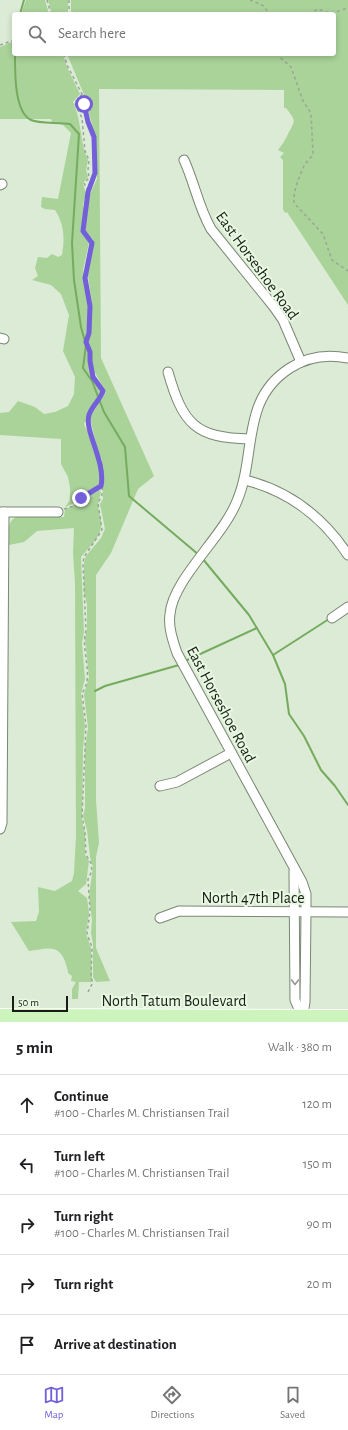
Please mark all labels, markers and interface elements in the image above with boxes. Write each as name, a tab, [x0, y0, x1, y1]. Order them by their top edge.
search box	[12, 12, 336, 56]
icon: search	[26, 23, 48, 45]
text: Search here	[58, 26, 126, 41]
route start	[75, 95, 93, 113]
street label: East Horseshoe Road	[213, 209, 302, 323]
route end	[72, 489, 90, 507]
street label: East Horseshoe Road	[184, 644, 259, 765]
street label: North 47th Place	[201, 890, 305, 906]
one-way arrow	[291, 979, 299, 985]
street label: North Tatum Boulevard	[101, 993, 247, 1009]
scale bar	[12, 994, 68, 1013]
text: 50 m	[18, 997, 39, 1008]
text: 5 min	[16, 1039, 53, 1056]
text: Walk · 380 m	[268, 1041, 332, 1054]
text: Continue	[54, 1089, 109, 1104]
icon: ahead	[16, 1094, 38, 1116]
text: 120 m	[302, 1098, 332, 1111]
text: #100 - Charles M. Christiansen Trail	[54, 1107, 229, 1120]
text: Turn left	[54, 1149, 105, 1164]
icon: left	[16, 1154, 38, 1176]
text: 150 m	[303, 1158, 332, 1171]
text: #100 - Charles M. Christiansen Trail	[54, 1167, 229, 1180]
text: Turn right	[54, 1209, 113, 1224]
icon: right	[16, 1214, 38, 1236]
text: 90 m	[306, 1218, 332, 1231]
text: #100 - Charles M. Christiansen Trail	[54, 1227, 229, 1240]
icon: right	[16, 1274, 38, 1296]
text: Turn right	[54, 1277, 113, 1292]
text: 20 m	[307, 1278, 332, 1291]
icon: arrive	[16, 1334, 38, 1356]
text: Arrive at destination	[54, 1337, 177, 1352]
tab: Map	[43, 1384, 65, 1421]
tab: Directions	[150, 1384, 194, 1421]
tab: Saved	[280, 1384, 305, 1421]

